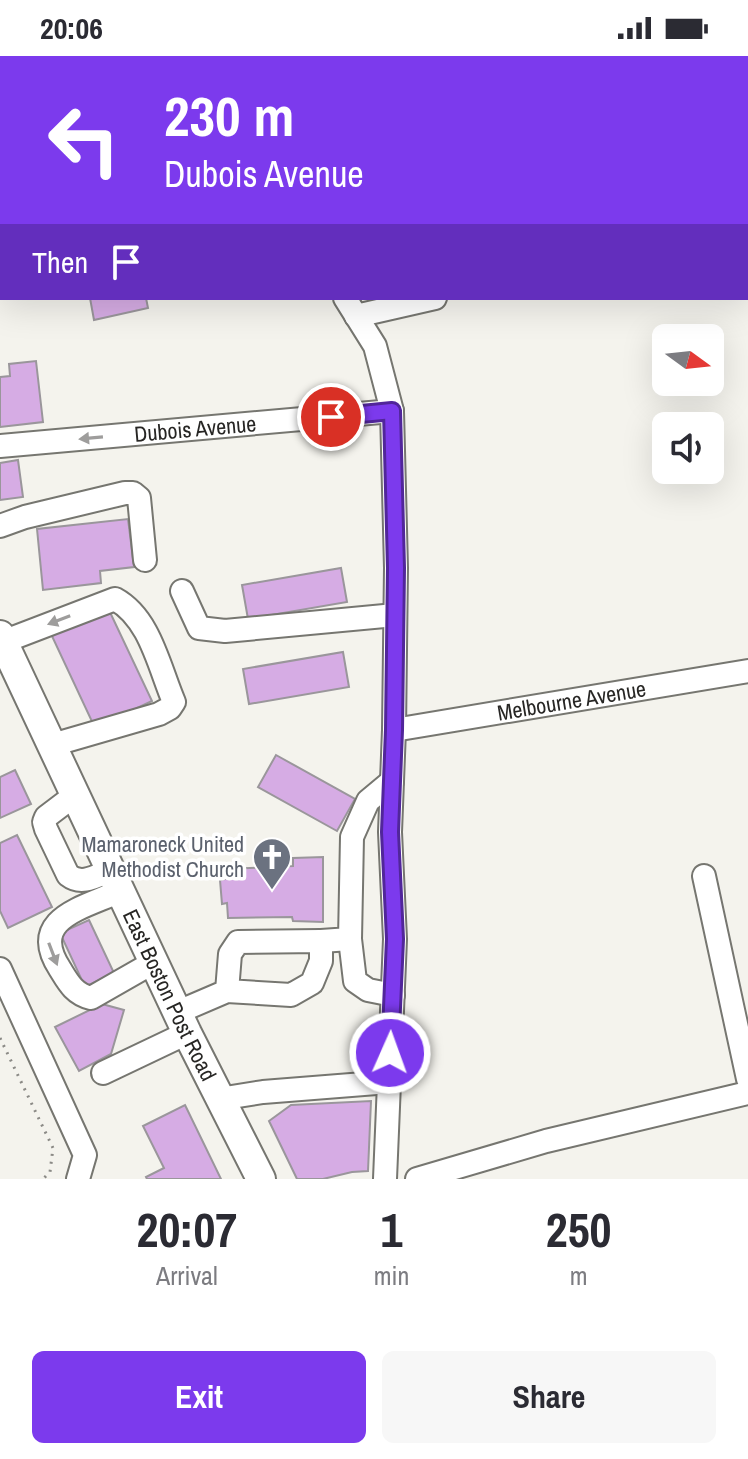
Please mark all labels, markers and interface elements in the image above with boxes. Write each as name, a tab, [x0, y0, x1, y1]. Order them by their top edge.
text: 20:06	[40, 8, 103, 48]
text: 230 m	[164, 78, 294, 153]
icon: left	[32, 88, 136, 192]
text: Dubois Avenue	[164, 150, 364, 198]
icon: arrive	[104, 240, 148, 284]
text: Then	[32, 242, 88, 282]
north arrow	[652, 324, 724, 396]
map controls	[652, 324, 724, 484]
pin	[297, 383, 365, 451]
icon: arrive	[309, 395, 353, 439]
street label: Dubois Avenue	[133, 408, 257, 449]
button: sound	[652, 412, 724, 484]
one-way arrow	[78, 432, 103, 445]
one-way arrow	[47, 614, 71, 627]
street label: Melbourne Avenue	[495, 673, 648, 728]
place label: Mamaroneck United Methodist Church	[82, 829, 244, 884]
church icon: Mamaroneck United Methodist Church	[251, 836, 293, 891]
street label: East Boston Post Road	[116, 904, 224, 1086]
one-way arrow	[47, 942, 60, 966]
position arrow	[348, 1011, 432, 1095]
text: 20:07	[137, 1197, 237, 1262]
text: 1	[381, 1197, 402, 1262]
text: 250	[546, 1197, 611, 1262]
text: Arrival	[156, 1258, 218, 1293]
text: min	[374, 1258, 409, 1293]
text: m	[570, 1258, 588, 1293]
button: Exit	[32, 1351, 366, 1443]
button: Share	[382, 1351, 716, 1443]

